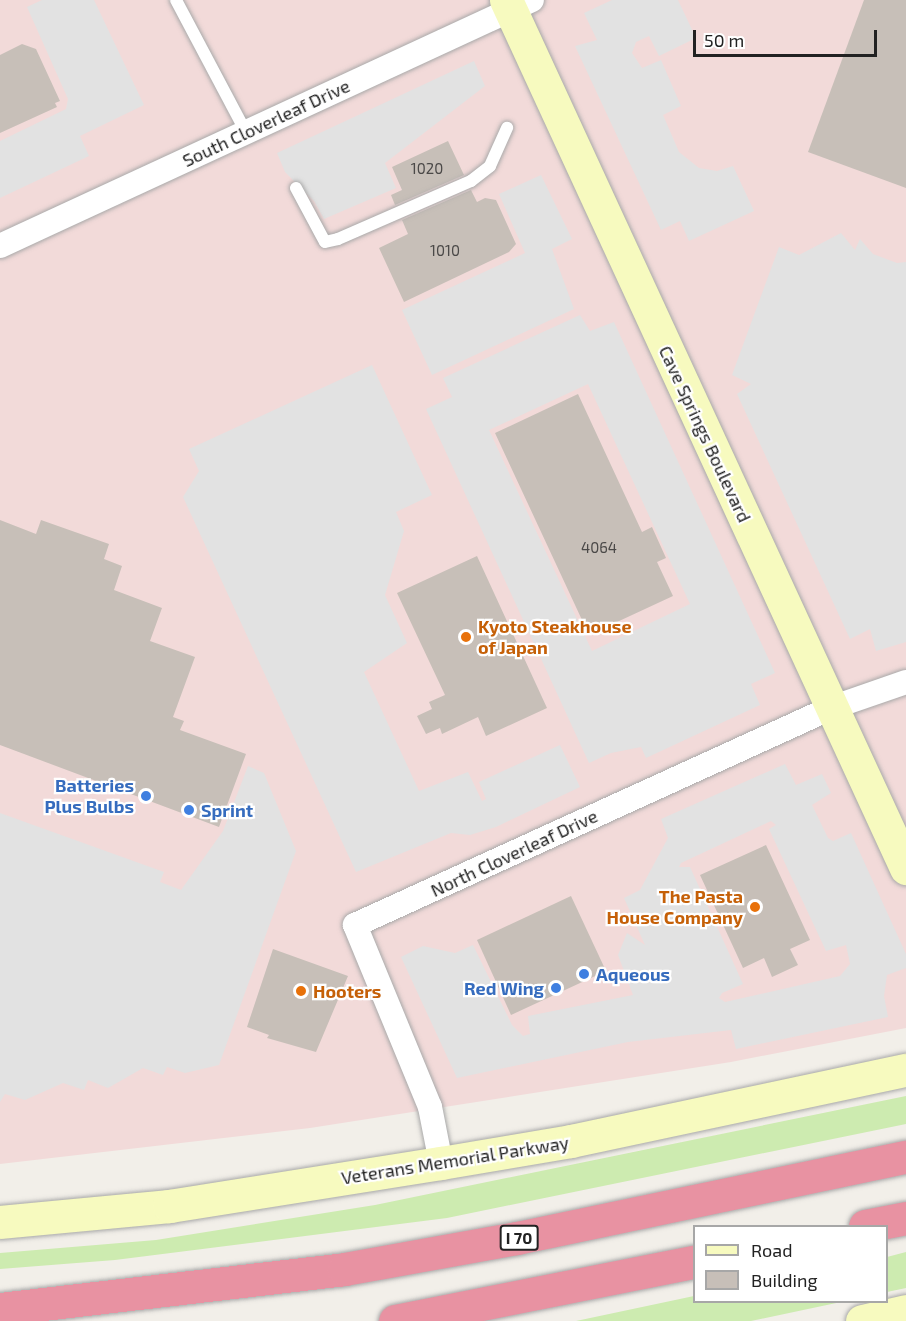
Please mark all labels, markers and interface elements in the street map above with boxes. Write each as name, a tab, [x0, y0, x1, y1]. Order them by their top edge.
scale bar	[696, 18, 880, 56]
text: 50 m	[704, 29, 744, 51]
street label: South Cloverleaf Drive	[179, 75, 353, 171]
house number: 1020	[411, 160, 443, 178]
house number: 1010	[430, 242, 460, 260]
street label: Cave Springs Boulevard	[655, 342, 755, 526]
house number: 4064	[581, 539, 617, 557]
place label: Kyoto Steakhouse of Japan	[478, 616, 632, 658]
marker: Kyoto Steakhouse of Japan	[459, 630, 473, 644]
place label: Batteries Plus Bulbs	[45, 775, 134, 818]
marker: Batteries Plus Bulbs	[139, 789, 153, 803]
place label: Sprint	[201, 799, 253, 821]
marker: Sprint	[182, 803, 196, 817]
street label: North Cloverleaf Drive	[427, 805, 601, 901]
place label: The Pasta House Company	[607, 886, 743, 928]
marker: The Pasta House Company	[748, 900, 762, 914]
place label: Aqueous	[596, 963, 670, 985]
marker: Aqueous	[577, 967, 591, 981]
place label: Red Wing	[464, 977, 544, 999]
place label: Hooters	[313, 980, 381, 1002]
marker: Red Wing	[549, 981, 563, 995]
marker: Hooters	[294, 984, 308, 998]
street label: Veterans Memorial Parkway	[339, 1131, 571, 1189]
road number: I 70	[500, 1225, 538, 1251]
legend	[693, 1225, 888, 1303]
text: Road	[751, 1239, 792, 1261]
text: Building	[751, 1269, 818, 1291]

